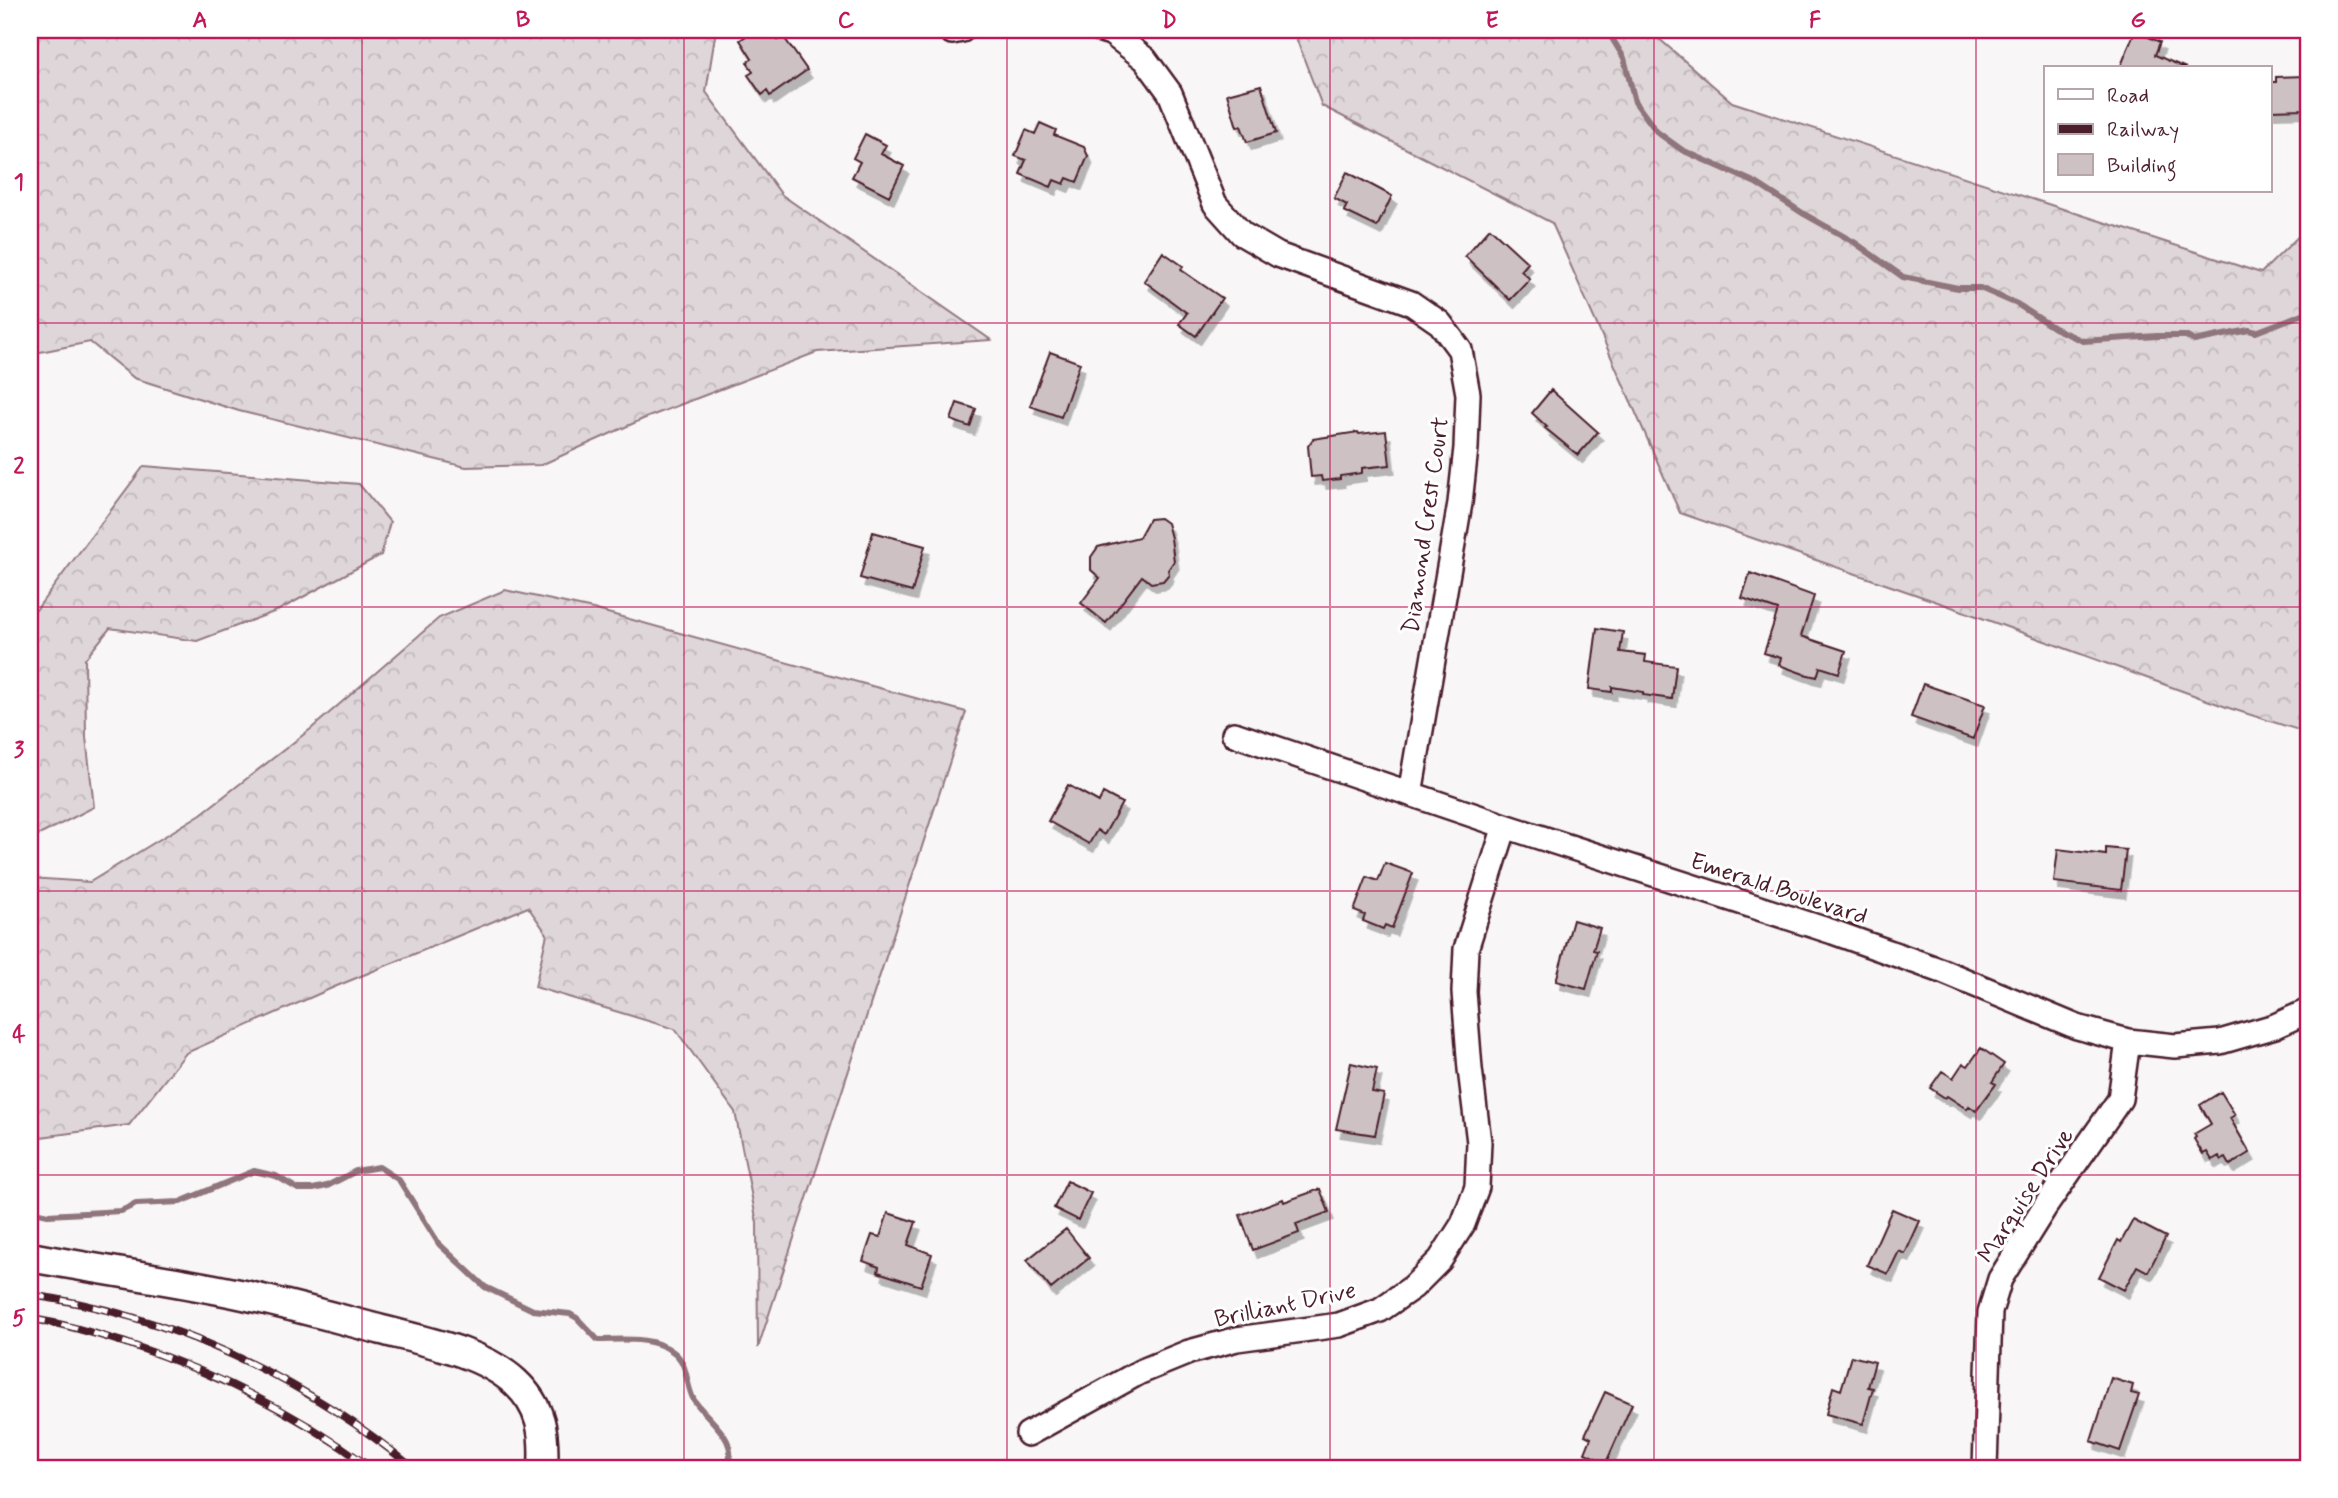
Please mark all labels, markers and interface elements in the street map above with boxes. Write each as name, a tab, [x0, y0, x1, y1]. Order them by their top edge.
text: A	[192, 6, 208, 36]
text: B	[516, 6, 531, 36]
text: C	[838, 6, 855, 36]
text: D	[1161, 6, 1177, 36]
text: E	[1485, 6, 1499, 36]
text: F	[1809, 6, 1821, 36]
text: G	[2130, 6, 2146, 36]
legend	[2044, 66, 2272, 192]
text: Road	[2107, 82, 2149, 110]
text: Railway	[2107, 116, 2179, 144]
text: Building	[2107, 152, 2177, 182]
text: 1	[14, 168, 24, 198]
street label: Diamond Crest Court	[1396, 415, 1457, 635]
text: 2	[13, 452, 25, 482]
text: 3	[14, 736, 25, 766]
street label: Emerald Boulevard	[1686, 846, 1871, 933]
text: 4	[12, 1020, 26, 1050]
street label: Marquise Drive	[1971, 1122, 2081, 1269]
street label: Brilliant Drive	[1212, 1275, 1359, 1336]
text: 5	[12, 1304, 26, 1334]

